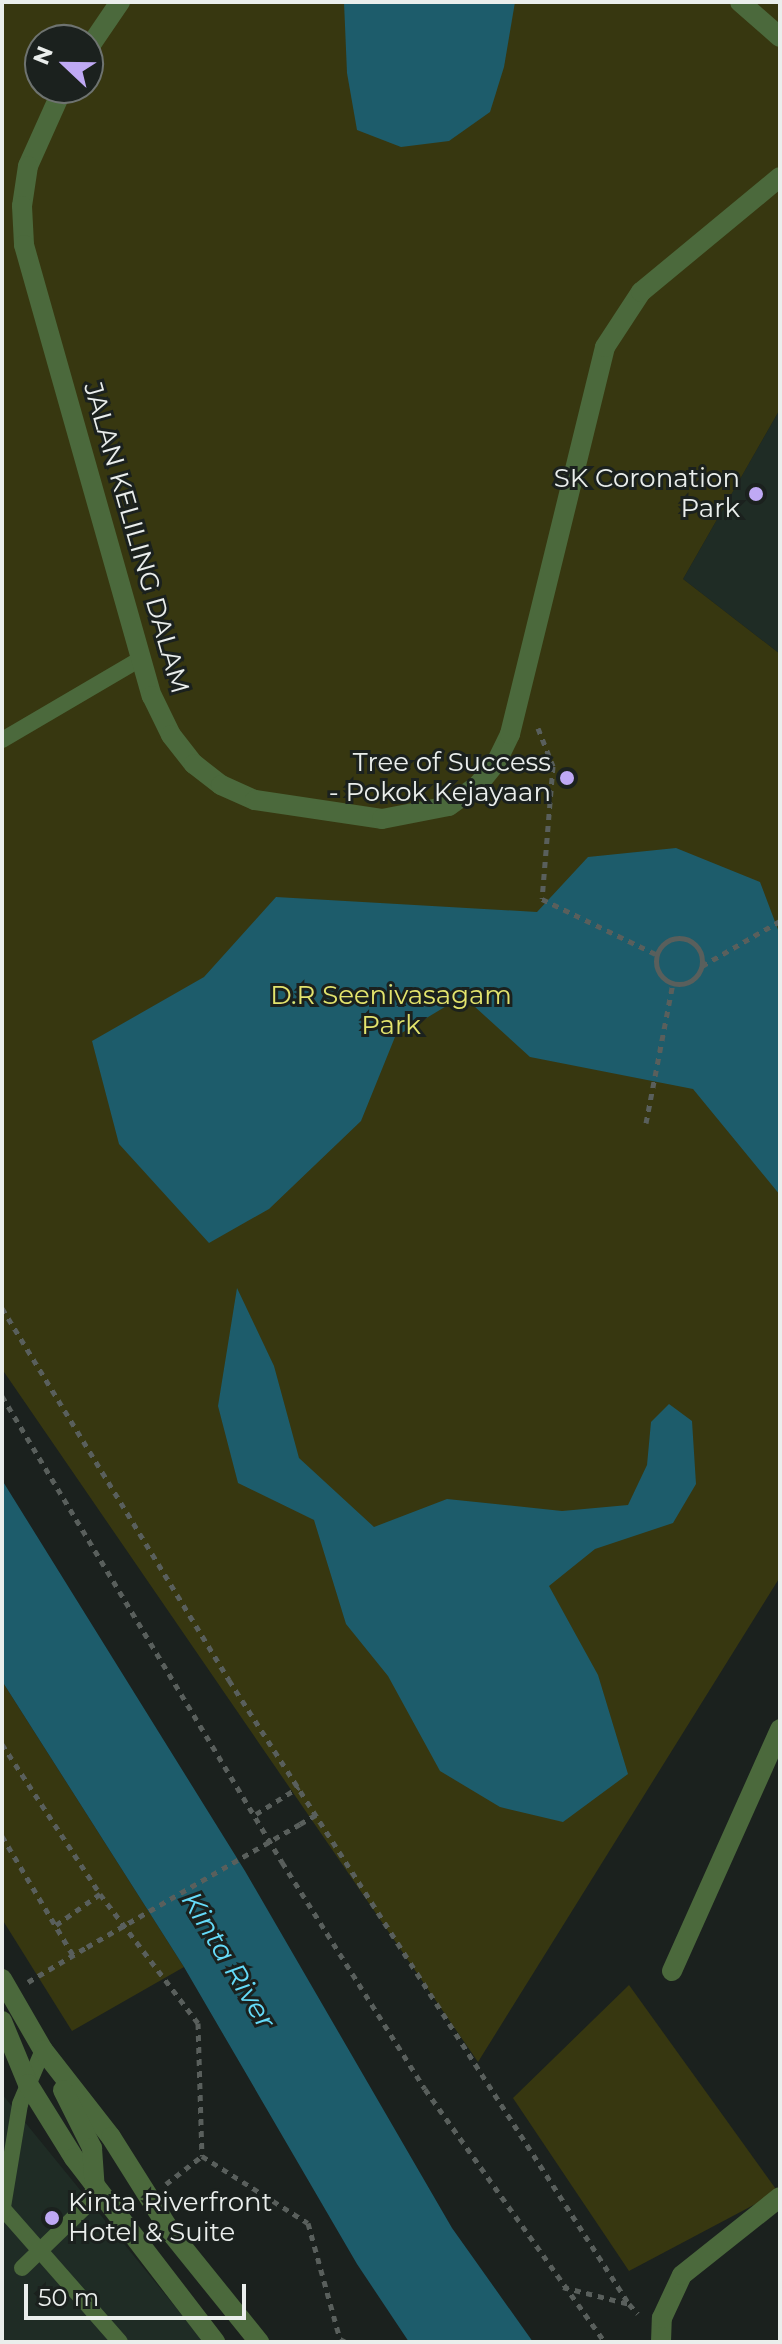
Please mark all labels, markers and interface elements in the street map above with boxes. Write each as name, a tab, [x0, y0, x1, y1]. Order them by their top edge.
north arrow	[24, 24, 104, 104]
text: N	[27, 42, 59, 69]
street label: JALAN KELILING DALAM	[77, 379, 195, 697]
place label: SK Coronation Park	[554, 463, 740, 524]
marker: SK Coronation Park	[747, 485, 765, 503]
place label: Tree of Success - Pokok Kejayaan	[329, 747, 551, 808]
marker: Tree of Success - Pokok Kejayaan	[558, 769, 576, 787]
park label: D.R Seenivasagam Park	[270, 980, 512, 1042]
water label: Kinta River	[175, 1885, 283, 2035]
place label: Kinta Riverfront Hotel & Suite	[68, 2187, 272, 2248]
marker: Kinta Riverfront Hotel & Suite	[43, 2209, 61, 2227]
scale bar	[28, 2268, 250, 2318]
text: 50 m	[38, 2283, 99, 2312]

